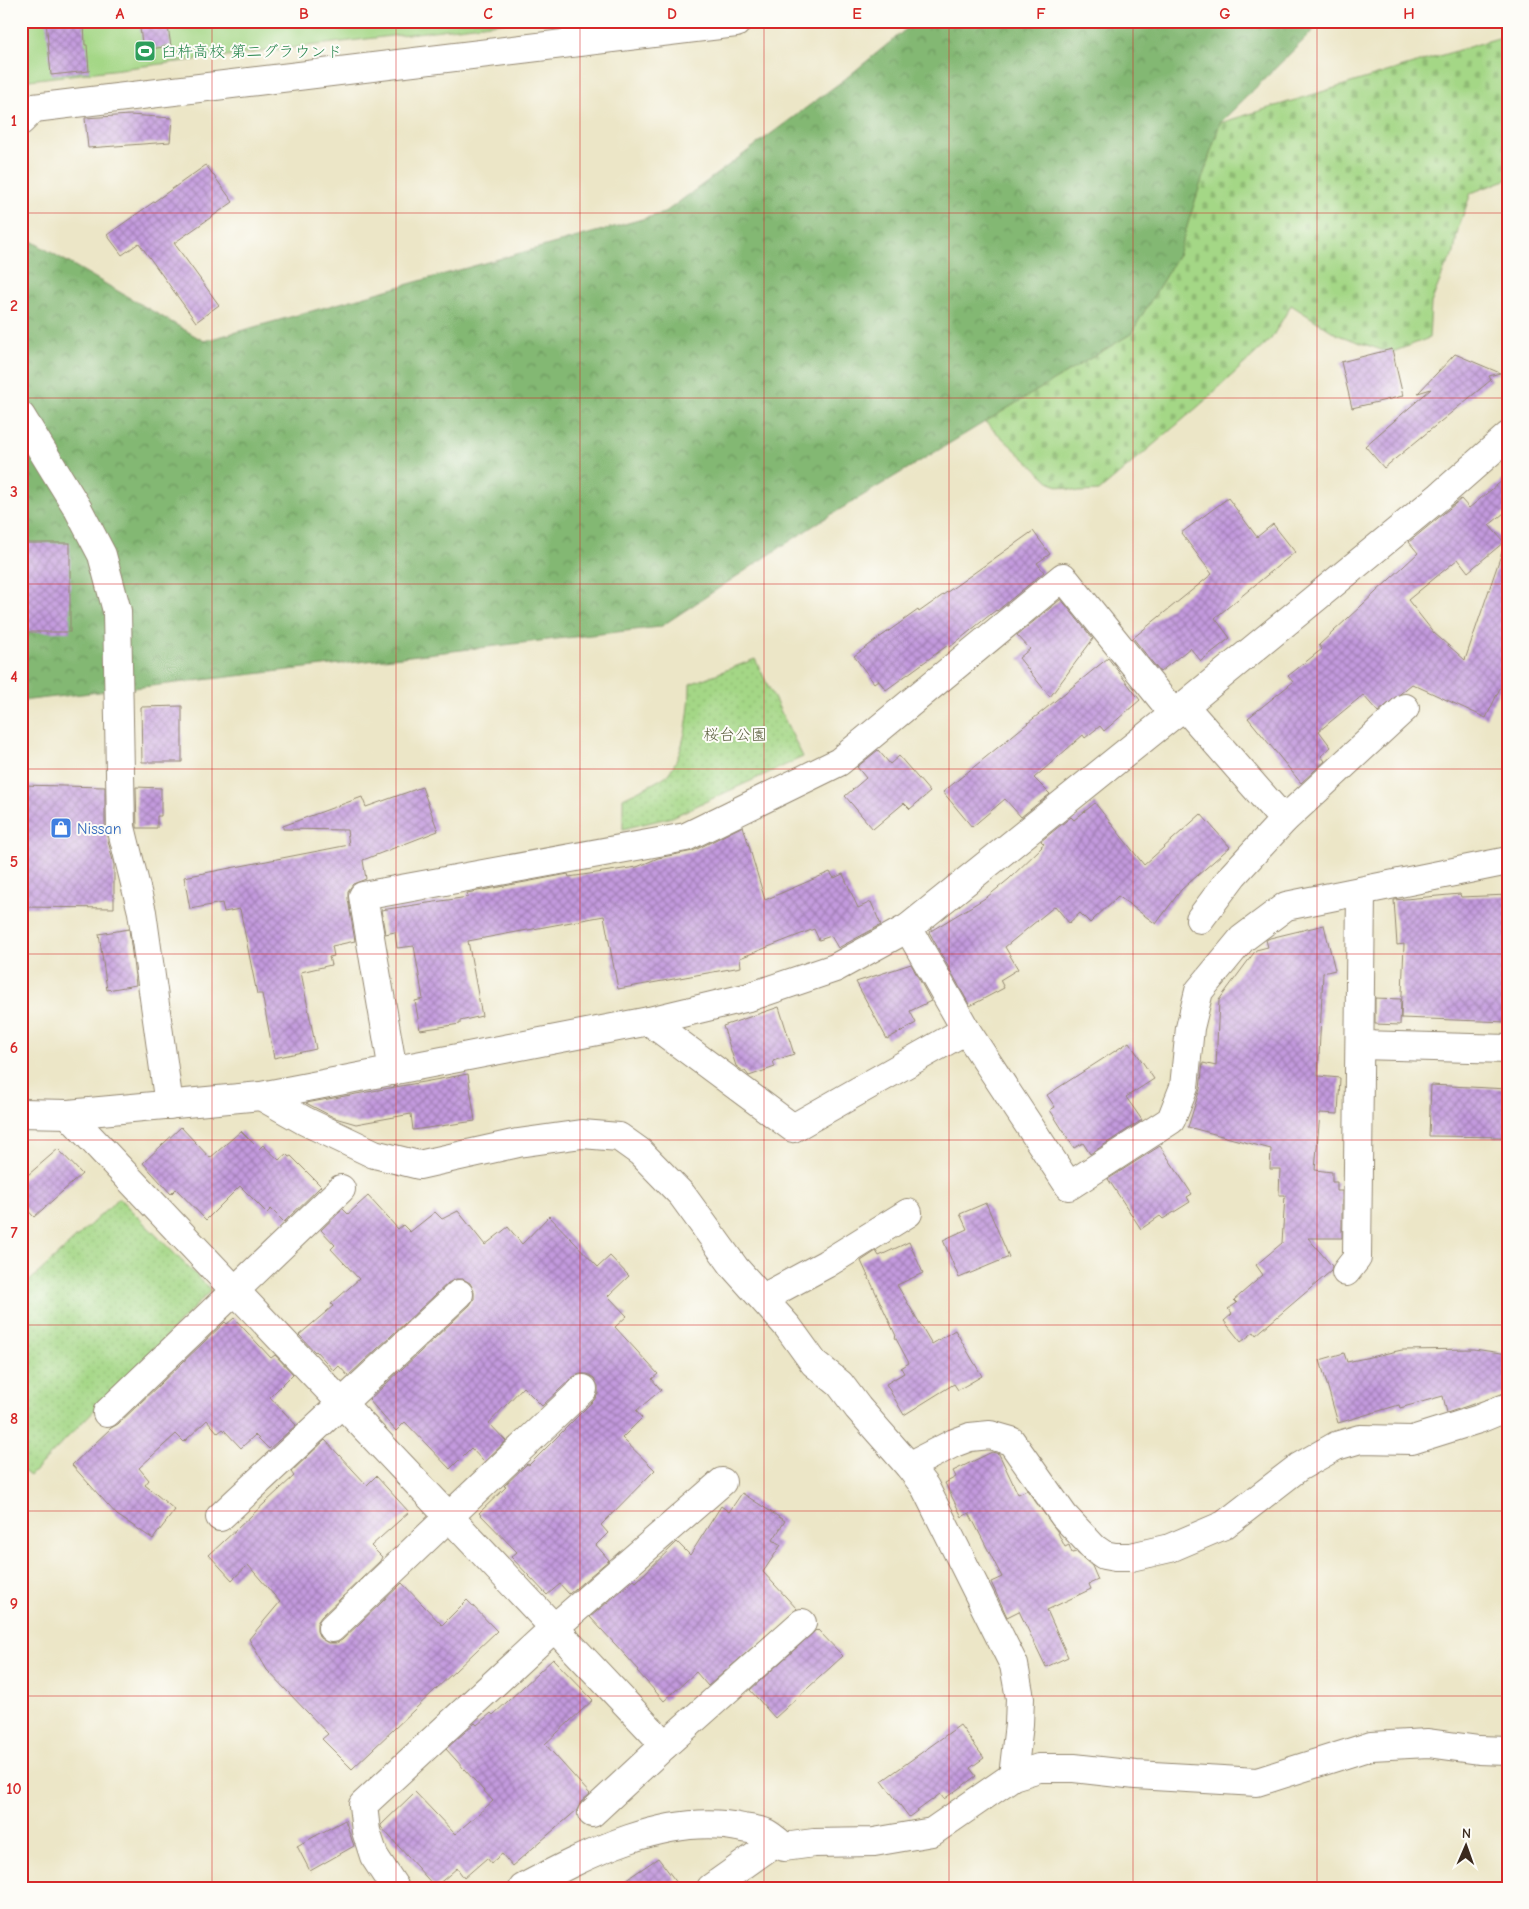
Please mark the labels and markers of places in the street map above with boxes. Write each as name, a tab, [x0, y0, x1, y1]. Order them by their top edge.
sports icon: 臼杵高校 第二グラウンド	[133, 39, 157, 63]
place label: 臼杵高校 第二グラウンド	[161, 43, 342, 61]
shop icon: Nissan	[49, 816, 73, 840]
place label: Nissan	[77, 820, 122, 838]

